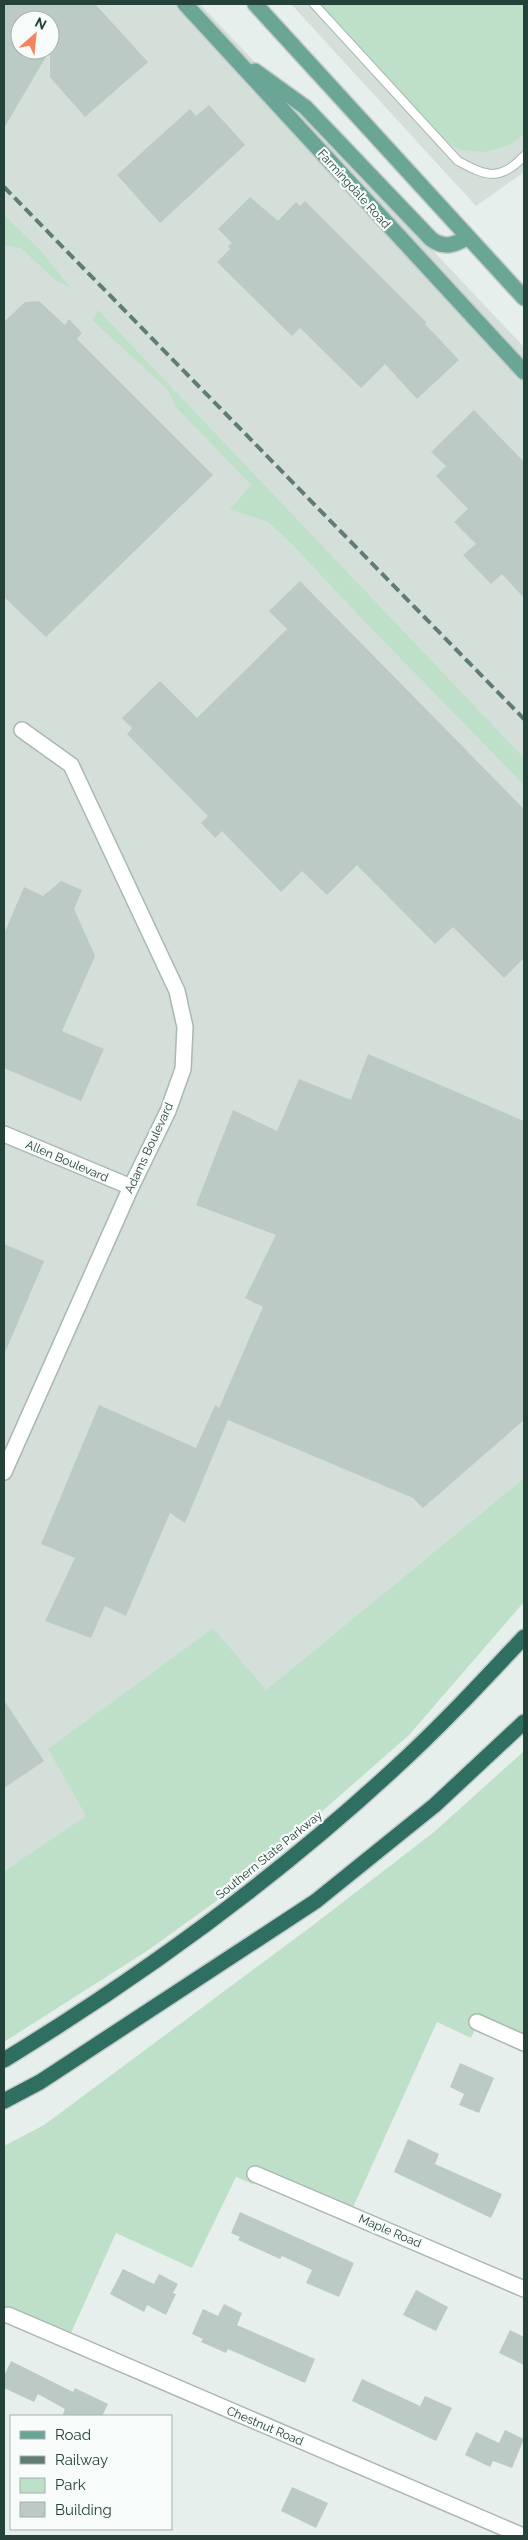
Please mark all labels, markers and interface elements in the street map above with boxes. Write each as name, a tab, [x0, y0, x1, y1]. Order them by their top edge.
north arrow	[10, 10, 60, 60]
text: N	[33, 14, 49, 33]
street label: Farmingdale Road	[315, 147, 393, 231]
street label: Adams Boulevard	[122, 1100, 176, 1196]
street label: Allen Boulevard	[24, 1137, 110, 1185]
street label: Southern State Parkway	[213, 1808, 325, 1902]
street label: Maple Road	[357, 2212, 423, 2250]
street label: Chestnut Road	[224, 2404, 306, 2448]
legend	[10, 2415, 172, 2530]
text: Road	[55, 2426, 91, 2444]
text: Railway	[55, 2451, 108, 2469]
text: Park	[55, 2476, 86, 2494]
text: Building	[55, 2501, 112, 2519]

